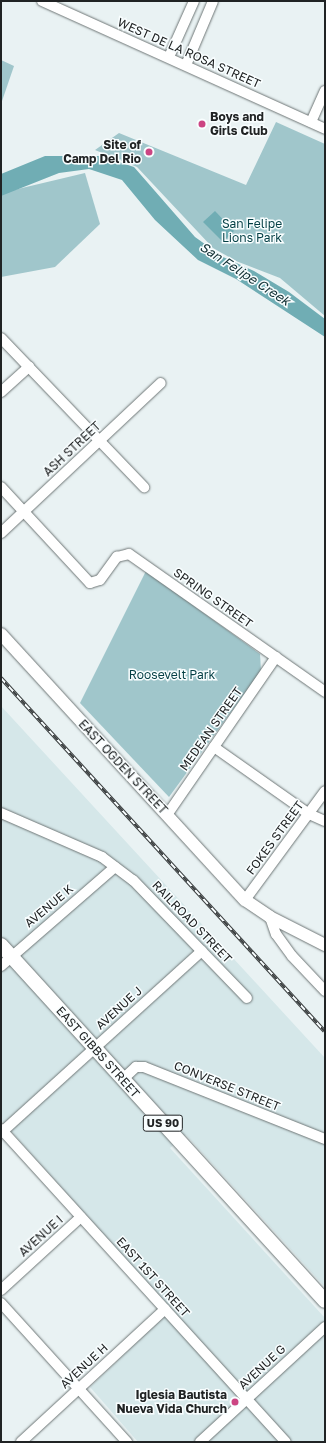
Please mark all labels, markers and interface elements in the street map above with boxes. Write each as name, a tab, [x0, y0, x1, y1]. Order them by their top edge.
street label: WEST DE LA ROSA STREET	[115, 15, 263, 91]
place label: Boys and Girls Club	[210, 110, 268, 138]
marker: Boys and Girls Club	[197, 119, 207, 129]
place label: Site of Camp Del Rio	[63, 138, 141, 166]
marker: Site of Camp Del Rio	[144, 147, 154, 157]
park label: San Felipe Lions Park	[222, 217, 282, 245]
water label: San Felipe Creek	[197, 239, 293, 309]
street label: ASH STREET	[40, 419, 104, 479]
street label: SPRING STREET	[171, 565, 255, 631]
park label: Roosevelt Park	[129, 668, 215, 682]
street label: MEDEAN STREET	[177, 684, 245, 774]
street label: EAST OGDEN STREET	[76, 717, 170, 817]
street label: FOKES STREET	[243, 798, 307, 878]
street label: RAILROAD STREET	[149, 878, 235, 966]
street label: AVENUE K	[22, 882, 76, 930]
street label: AVENUE J	[93, 984, 145, 1032]
street label: EAST GIBBS STREET	[53, 1003, 143, 1101]
street label: CONVERSE STREET	[172, 1058, 282, 1114]
road number: US 90	[142, 1114, 184, 1132]
street label: AVENUE I	[16, 1212, 66, 1260]
street label: EAST 1ST STREET	[113, 1234, 193, 1320]
street label: AVENUE H	[57, 1340, 111, 1392]
street label: AVENUE G	[236, 1342, 288, 1392]
place label: Iglesia Bautista Nueva Vida Church	[116, 1388, 227, 1416]
marker: Iglesia Bautista Nueva Vida Church	[230, 1397, 240, 1407]

